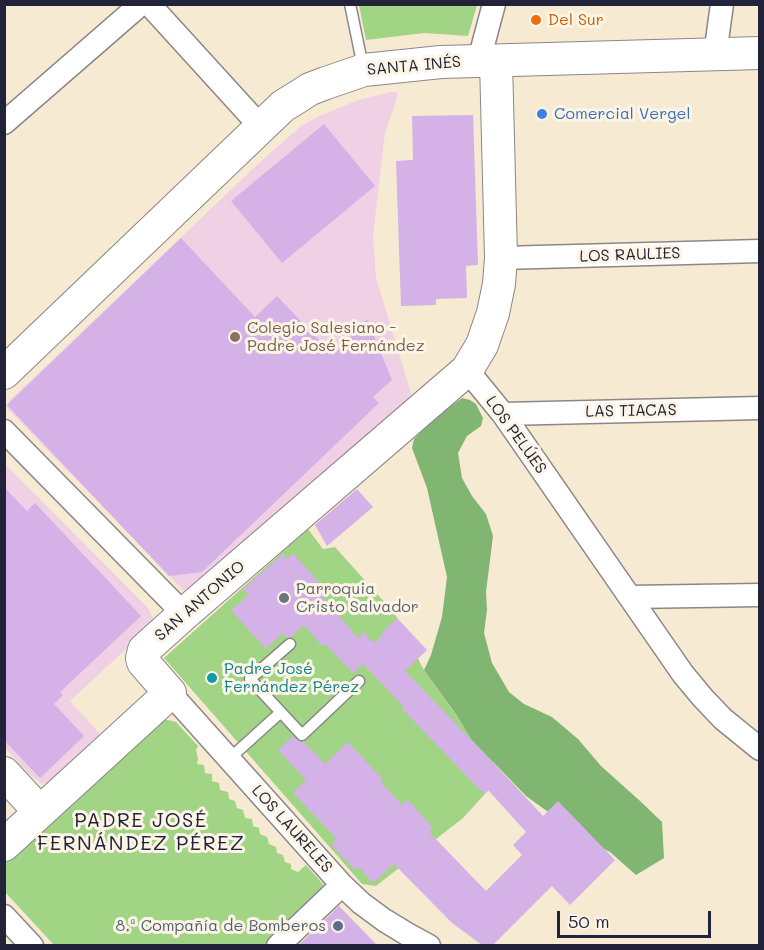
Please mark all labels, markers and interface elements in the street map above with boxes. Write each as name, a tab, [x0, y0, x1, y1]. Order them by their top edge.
place label: Del Sur	[548, 10, 604, 30]
marker: Del Sur	[529, 13, 543, 27]
street label: SANTA INÉS	[366, 52, 462, 80]
place label: Comercial Vergel	[554, 104, 690, 124]
marker: Comercial Vergel	[535, 107, 549, 121]
street label: LOS RAULIES	[579, 244, 681, 266]
place label: Colegio Salesiano - Padre José Fernández	[247, 318, 425, 356]
marker: Colegio Salesiano - Padre José Fernández	[228, 330, 242, 344]
street label: LOS PELÚES	[481, 392, 551, 478]
street label: LAS TIACAS	[585, 401, 677, 421]
street label: SAN ANTONIO	[151, 557, 249, 645]
place label: Parroquia Cristo Salvador	[296, 579, 419, 617]
marker: Parroquia Cristo Salvador	[277, 591, 291, 605]
place label: Padre José Fernández Pérez	[224, 659, 359, 697]
marker: Padre José Fernández Pérez	[205, 671, 219, 685]
street label: LOS LAURELES	[248, 781, 336, 877]
district label: PADRE JOSÉ FERNÁNDEZ PÉREZ	[37, 809, 245, 856]
scale bar	[560, 899, 714, 937]
text: 50 m	[568, 909, 610, 933]
place label: 8.ª Compañía de Bomberos	[116, 916, 326, 936]
marker: 8.ª Compañía de Bomberos	[331, 919, 345, 933]

